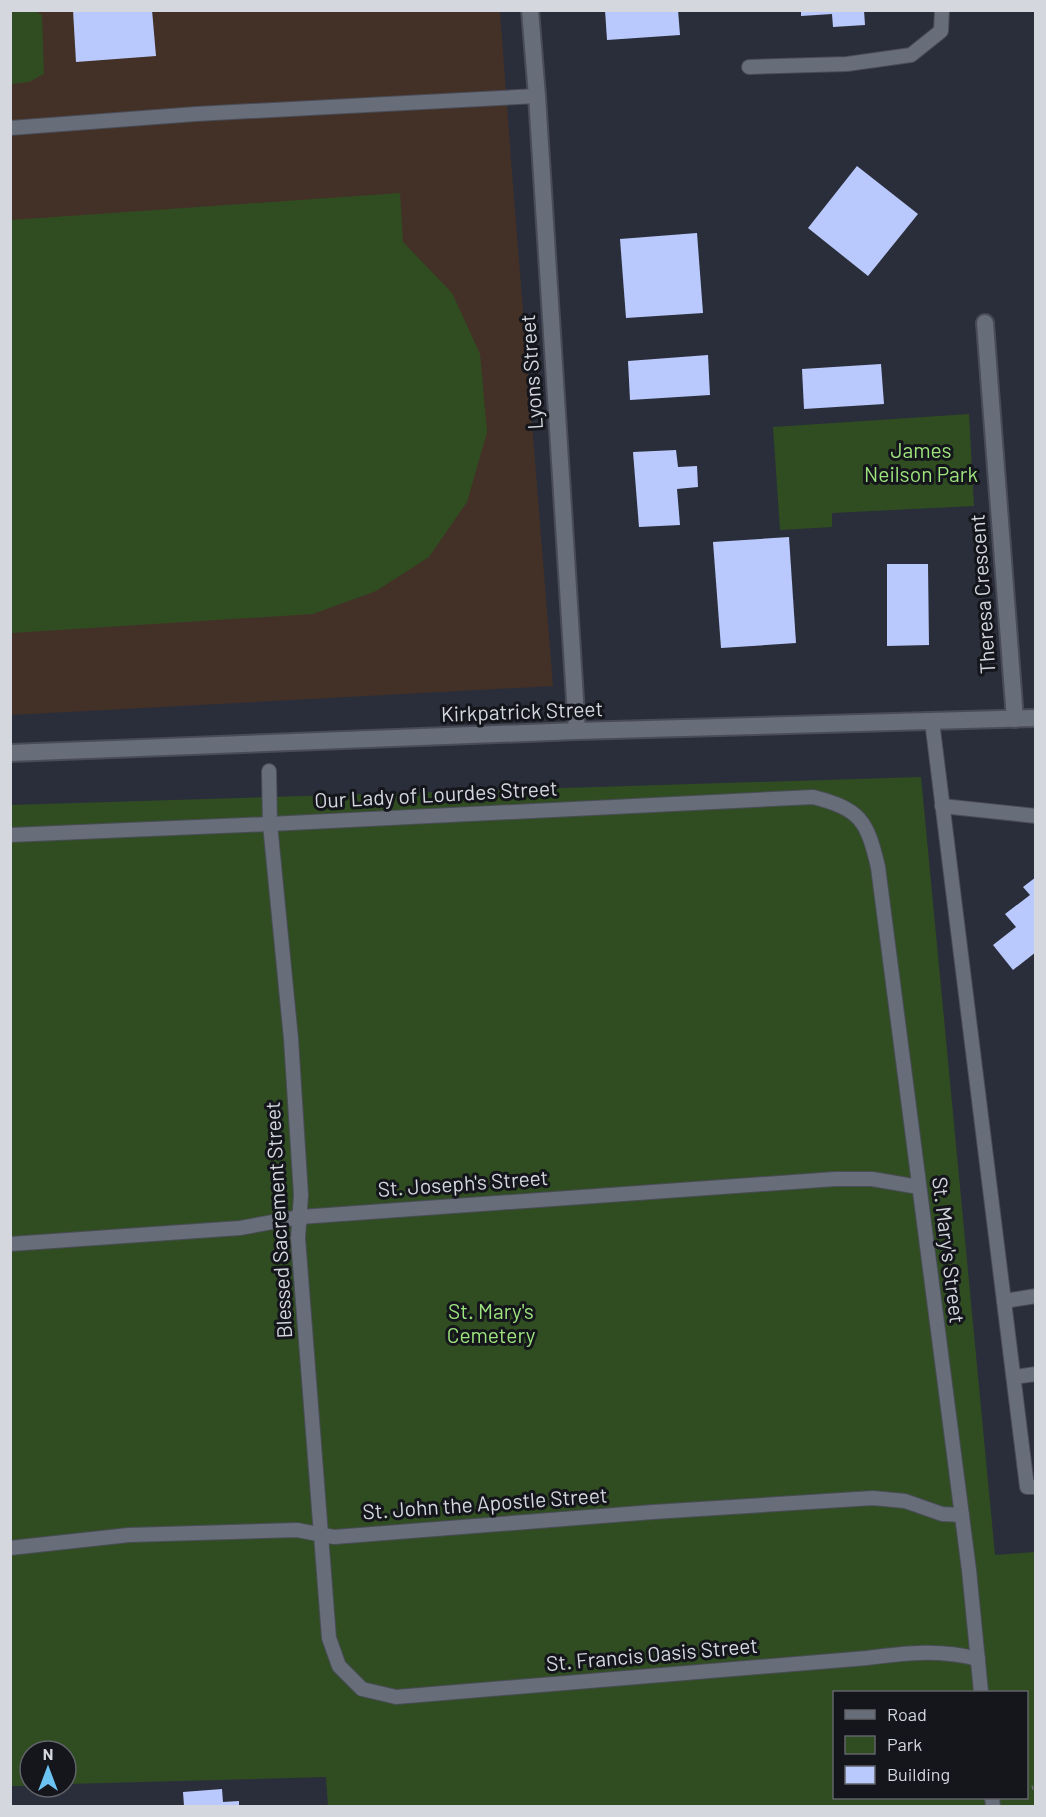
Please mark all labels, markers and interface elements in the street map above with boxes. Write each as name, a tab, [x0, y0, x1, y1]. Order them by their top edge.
street label: Lyons Street	[514, 314, 547, 431]
park label: James Neilson Park	[864, 437, 978, 486]
street label: Theresa Crescent	[963, 513, 1000, 675]
street label: Kirkpatrick Street	[440, 695, 603, 726]
street label: Our Lady of Lourdes Street	[314, 775, 558, 812]
street label: Blessed Sacrement Street	[259, 1101, 296, 1339]
street label: St. Joseph's Street	[377, 1164, 549, 1201]
street label: St. Mary's Street	[928, 1175, 971, 1325]
park label: St. Mary's Cemetery	[447, 1298, 536, 1347]
street label: St. John the Apostle Street	[362, 1481, 608, 1524]
street label: St. Francis Oasis Street	[545, 1632, 759, 1675]
legend	[833, 1691, 1028, 1799]
text: Road	[887, 1703, 927, 1725]
text: Park	[887, 1733, 922, 1755]
north arrow	[18, 1739, 78, 1799]
text: N	[43, 1744, 53, 1763]
text: Building	[887, 1763, 950, 1785]

